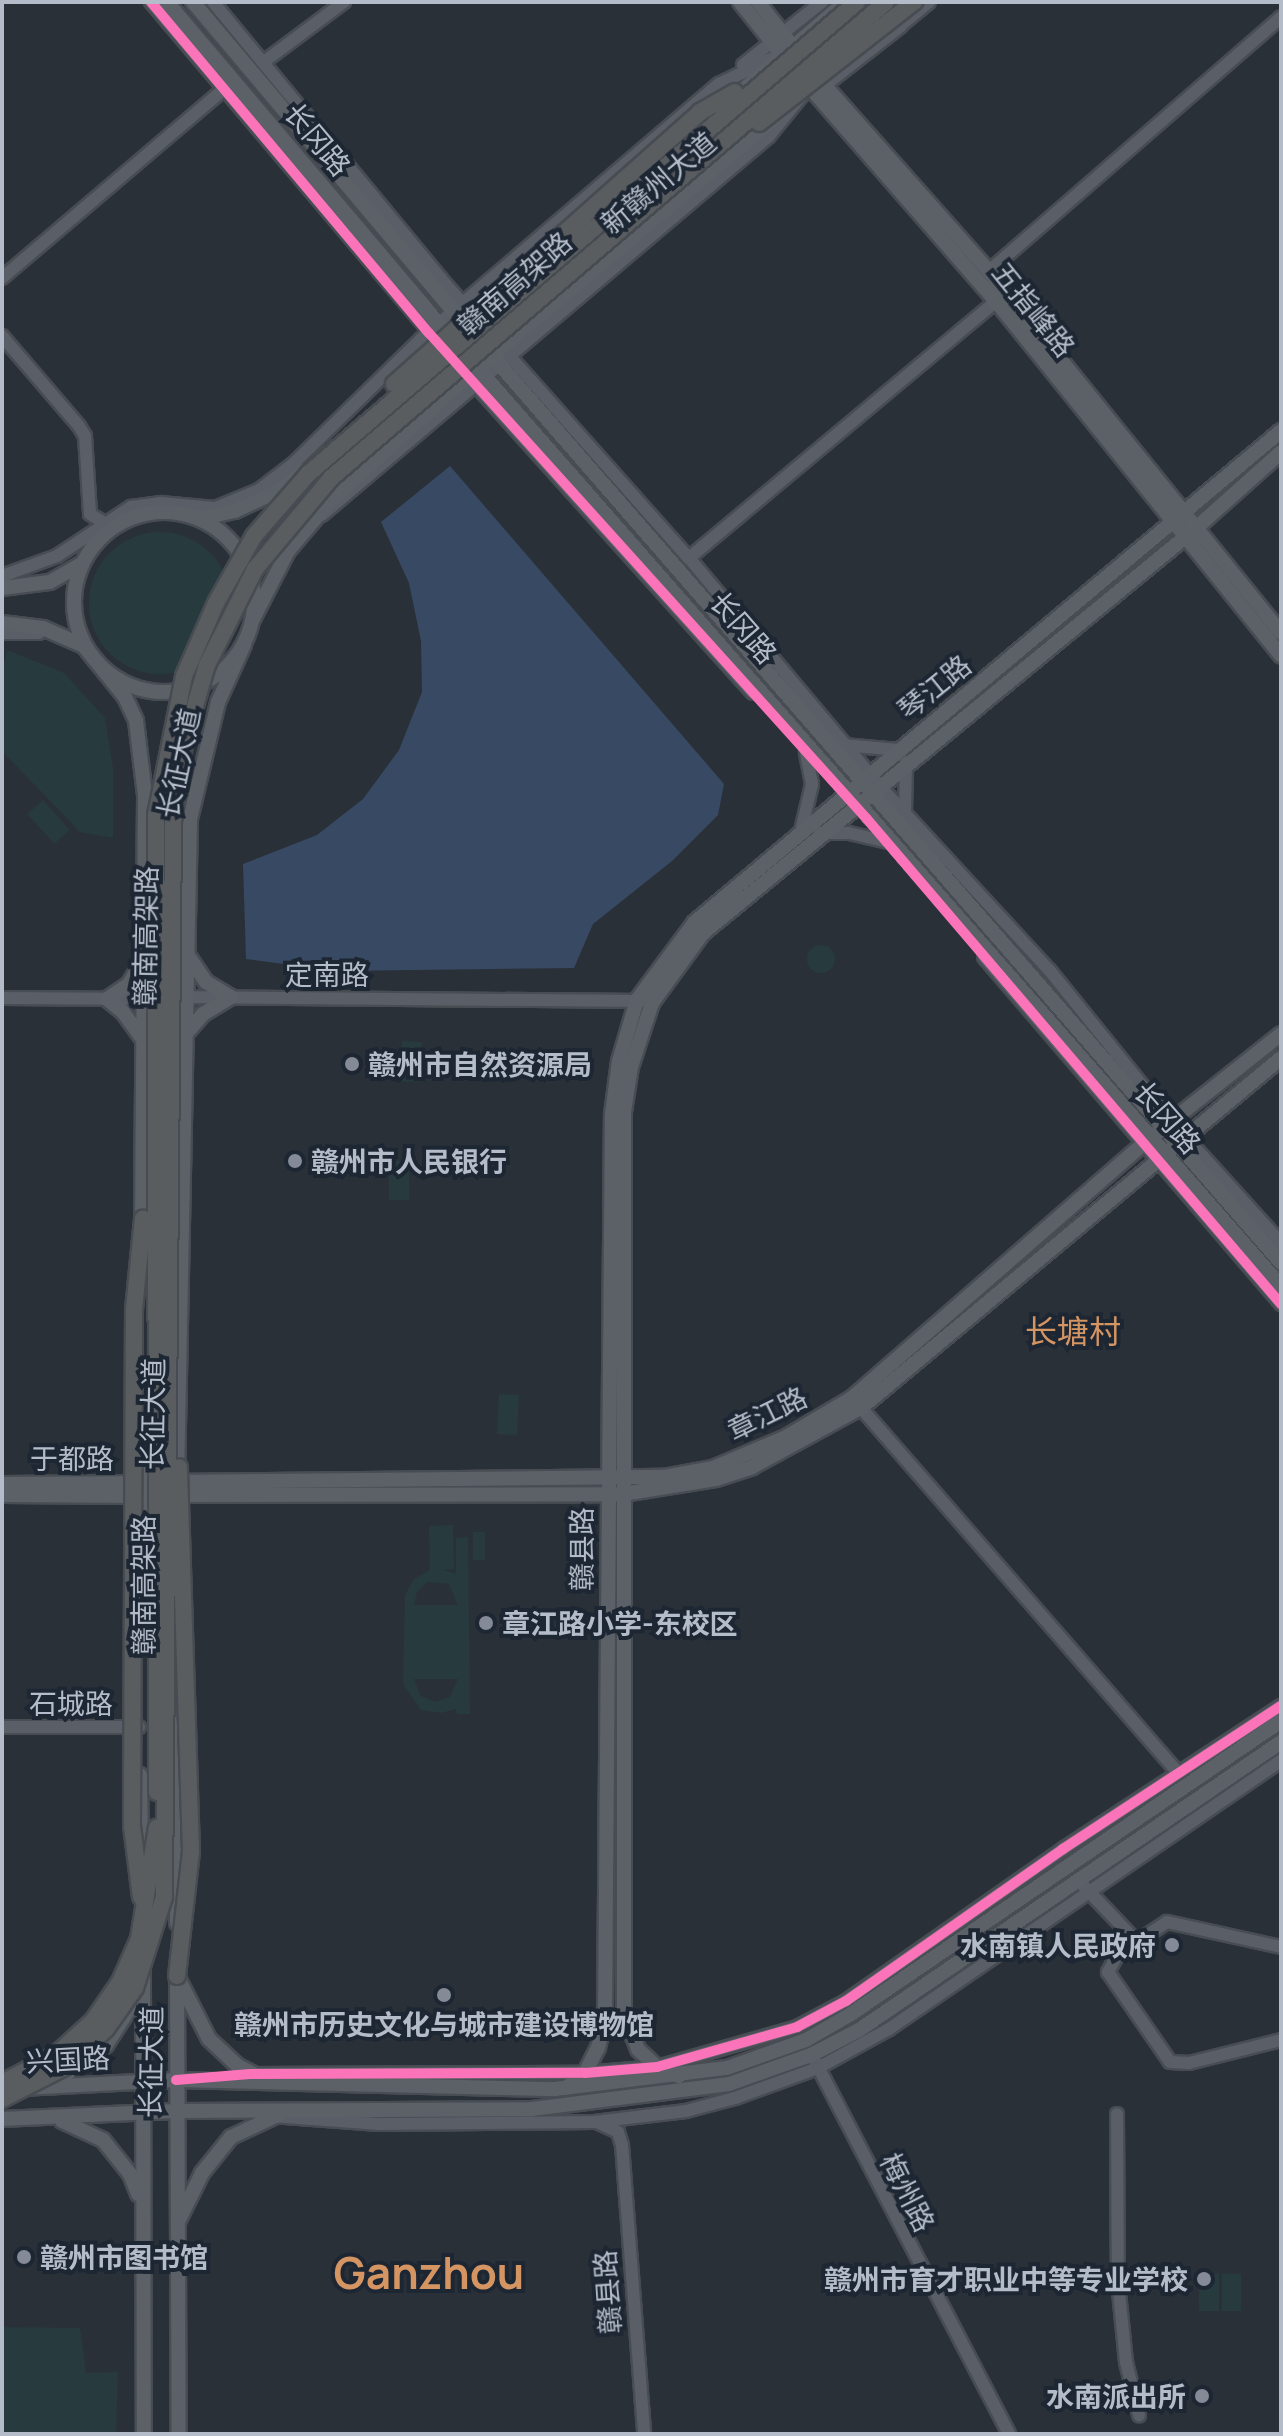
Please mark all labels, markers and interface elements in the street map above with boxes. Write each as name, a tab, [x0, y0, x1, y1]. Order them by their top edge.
street label: 长冈路	[278, 96, 358, 182]
street label: 新赣州大道	[594, 124, 722, 240]
street label: 赣南高架路	[450, 224, 578, 342]
street label: 五指峰路	[986, 255, 1082, 363]
street label: 长冈路	[704, 584, 784, 670]
street label: 琴江路	[891, 648, 977, 726]
street label: 长征大道	[150, 705, 206, 821]
street label: 赣南高架路	[127, 866, 163, 1006]
street label: 定南路	[285, 957, 369, 991]
place label: 赣州市自然资源局	[368, 1047, 592, 1081]
marker: 赣州市自然资源局	[343, 1055, 361, 1073]
street label: 长冈路	[1128, 1074, 1208, 1160]
place label: 赣州市人民银行	[311, 1144, 507, 1178]
marker: 赣州市人民银行	[286, 1152, 304, 1170]
district label: 长塘村	[1025, 1312, 1121, 1350]
street label: 长征大道	[134, 1358, 170, 1470]
street label: 章江路	[722, 1379, 812, 1447]
street label: 于都路	[30, 1441, 114, 1475]
street label: 赣县路	[564, 1507, 598, 1591]
street label: 赣南高架路	[126, 1515, 160, 1655]
place label: 章江路小学-东校区	[502, 1606, 738, 1640]
marker: 章江路小学-东校区	[477, 1614, 495, 1632]
street label: 石城路	[29, 1686, 113, 1720]
place label: 水南镇人民政府	[960, 1928, 1156, 1962]
marker: 水南镇人民政府	[1163, 1936, 1181, 1954]
marker: 赣州市历史文化与城市建设博物馆	[435, 1986, 453, 2004]
street label: 长征大道	[132, 2006, 168, 2118]
place label: 赣州市历史文化与城市建设博物馆	[234, 2007, 654, 2041]
street label: 兴国路	[25, 2040, 111, 2078]
street label: 梅州路	[874, 2147, 942, 2237]
place label: 赣州市图书馆	[40, 2240, 208, 2274]
district label: Ganzhou	[334, 2246, 524, 2298]
marker: 赣州市图书馆	[15, 2248, 33, 2266]
street label: 赣县路	[587, 2249, 627, 2335]
place label: 赣州市育才职业中等专业学校	[824, 2262, 1188, 2296]
marker: 赣州市育才职业中等专业学校	[1195, 2270, 1213, 2288]
place label: 水南派出所	[1046, 2379, 1186, 2413]
marker: 水南派出所	[1193, 2387, 1211, 2405]

